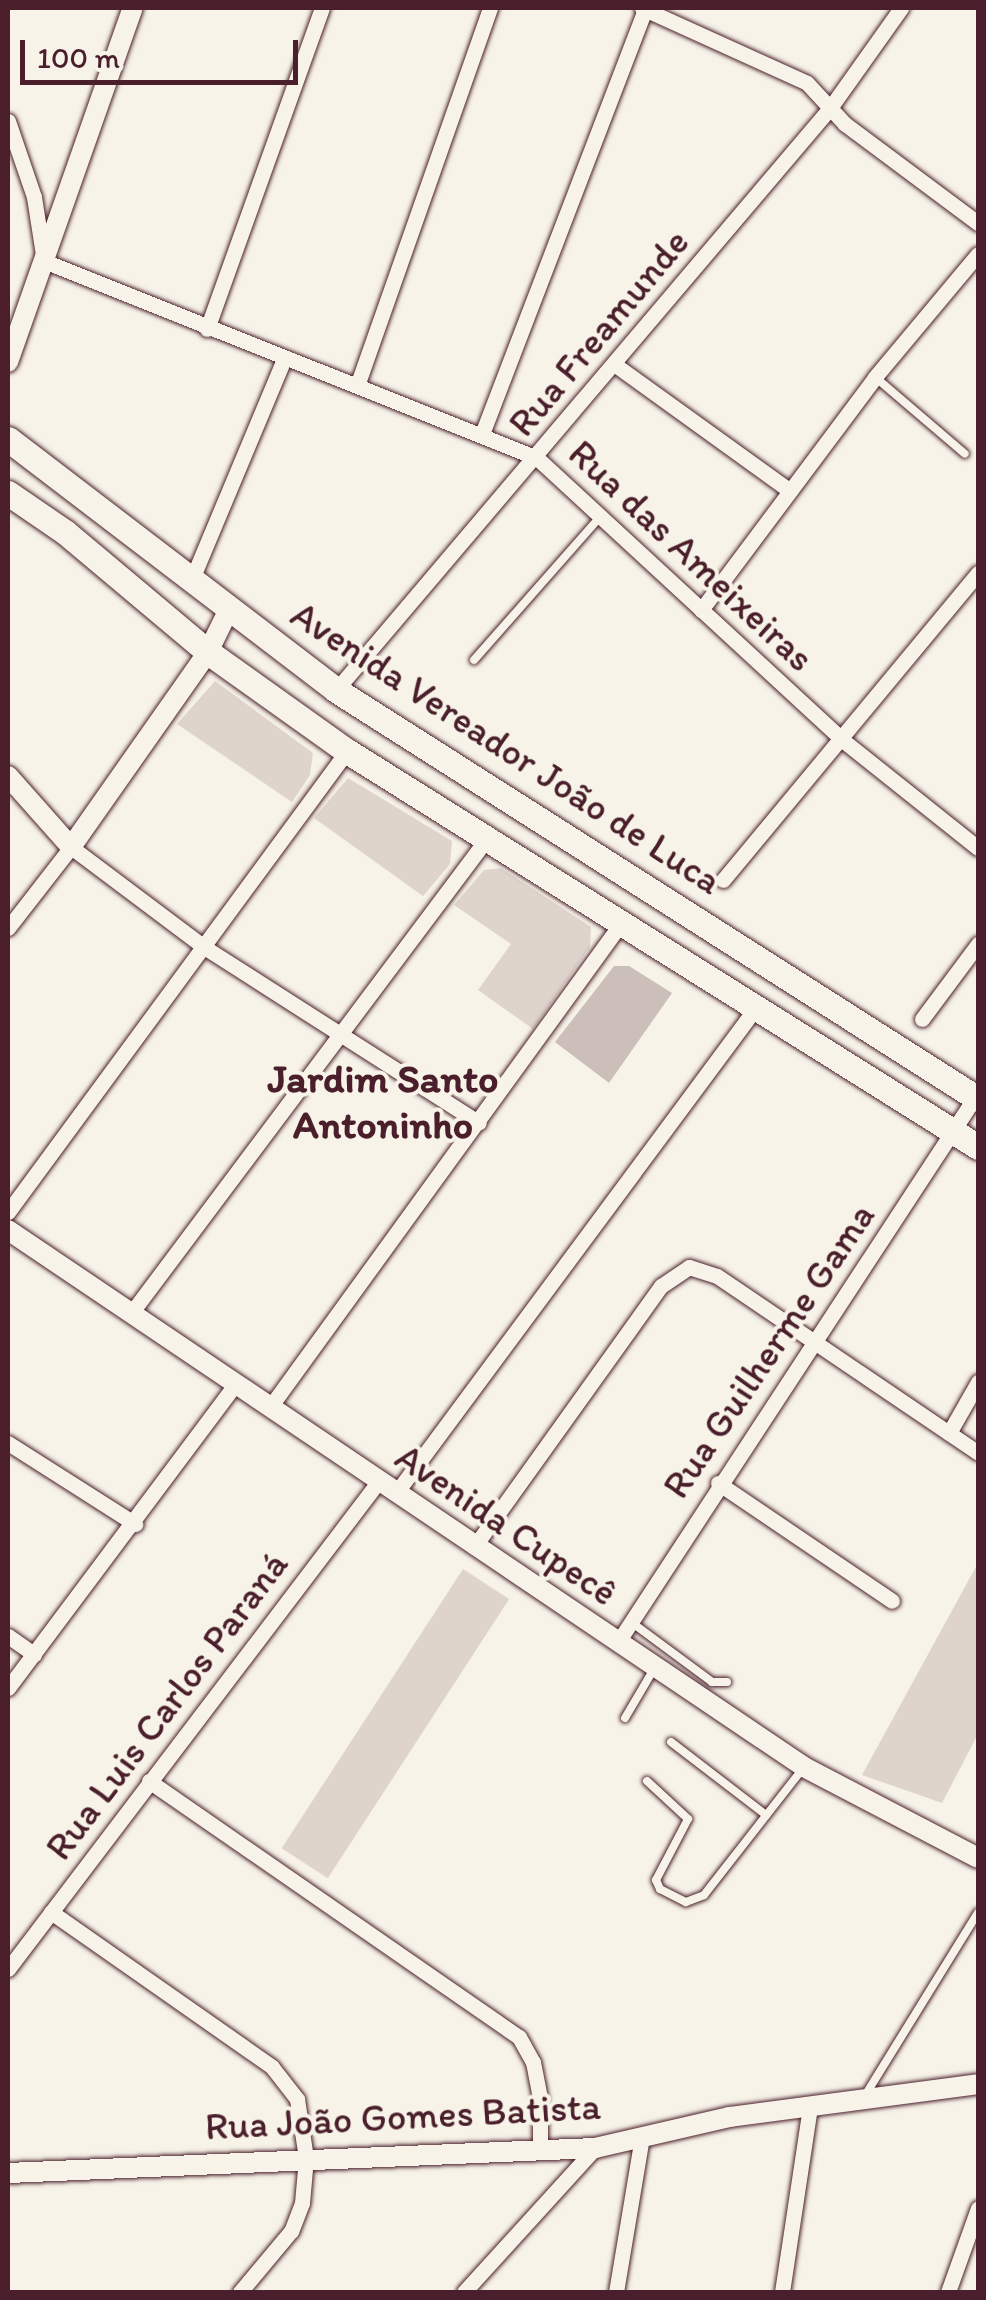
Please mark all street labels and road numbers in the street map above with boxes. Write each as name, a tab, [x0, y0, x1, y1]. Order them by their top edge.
street label: Rua Freamunde	[500, 221, 698, 445]
street label: Rua das Ameixeiras	[559, 431, 823, 681]
street label: Avenida Vereador João de Luca	[283, 592, 729, 904]
street label: Rua Guilherme Gama	[653, 1194, 885, 1508]
street label: Avenida Cupecê	[387, 1434, 625, 1616]
street label: Rua Luis Carlos Paraná	[36, 1542, 298, 1870]
street label: Rua João Gomes Batista	[204, 2084, 602, 2150]

